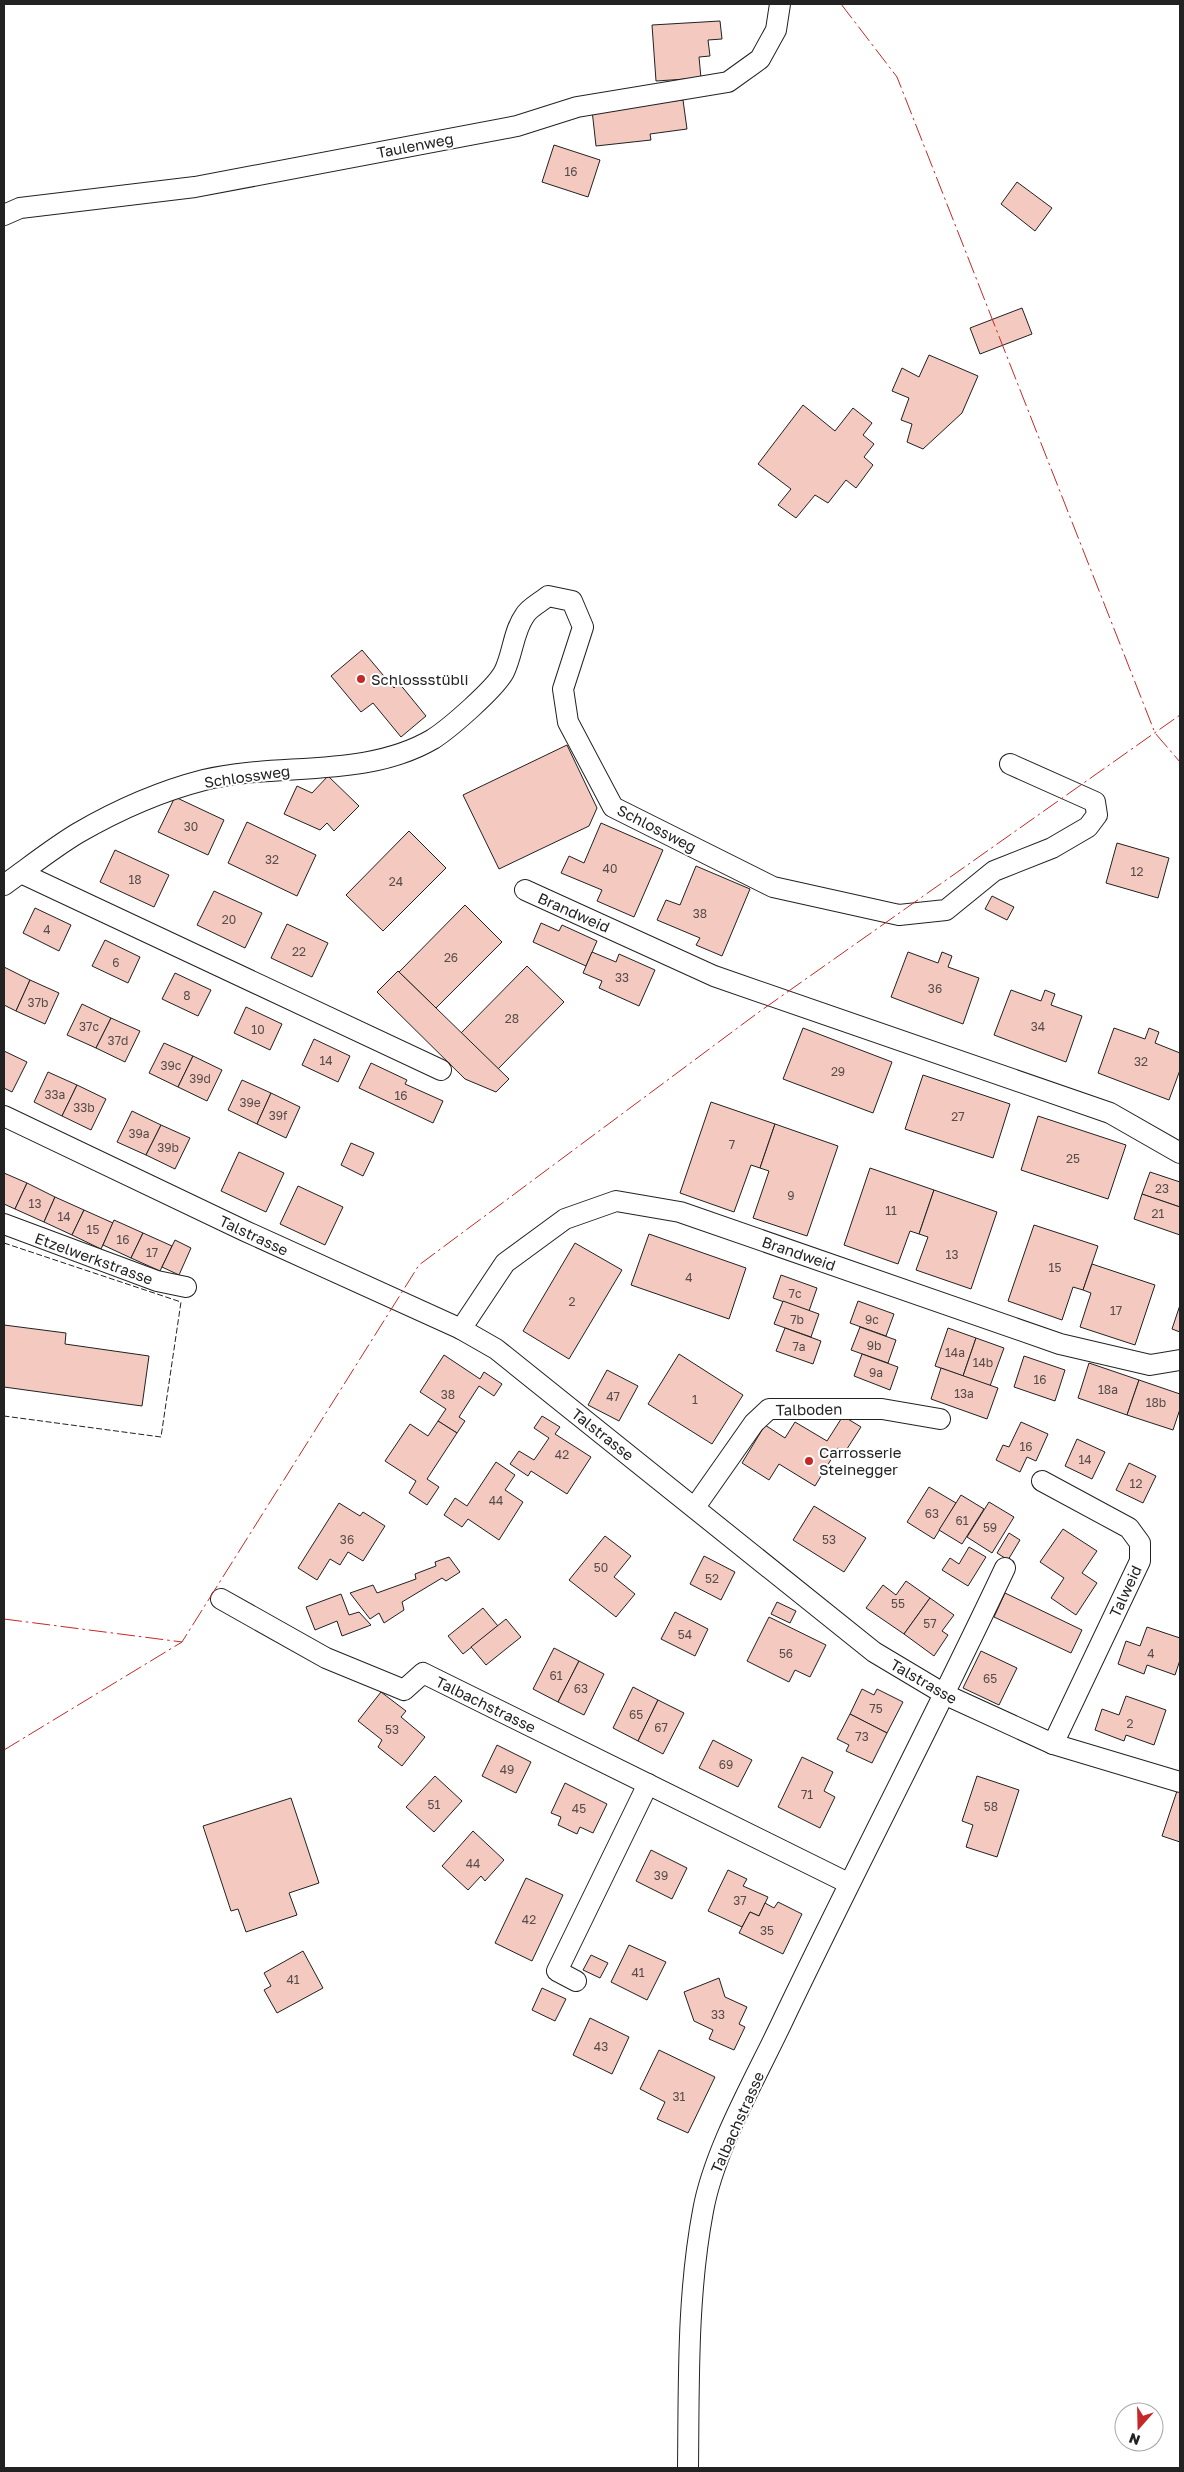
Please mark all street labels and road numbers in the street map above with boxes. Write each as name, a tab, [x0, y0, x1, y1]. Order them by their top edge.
street label: Taulenweg	[375, 129, 455, 161]
street label: Schlossweg	[203, 761, 291, 791]
street label: Schlossweg	[614, 800, 700, 856]
street label: Brandweid	[535, 888, 613, 936]
street label: Talstrasse	[217, 1211, 292, 1259]
street label: Etzelwerkstrasse	[33, 1228, 156, 1288]
street label: Brandweid	[760, 1232, 838, 1274]
street label: Talboden	[776, 1399, 842, 1419]
street label: Talstrasse	[568, 1404, 638, 1464]
street label: Talweid	[1105, 1562, 1145, 1620]
street label: Talstrasse	[887, 1655, 961, 1707]
street label: Talbachstrasse	[433, 1672, 539, 1736]
street label: Talbachstrasse	[707, 2068, 768, 2175]

